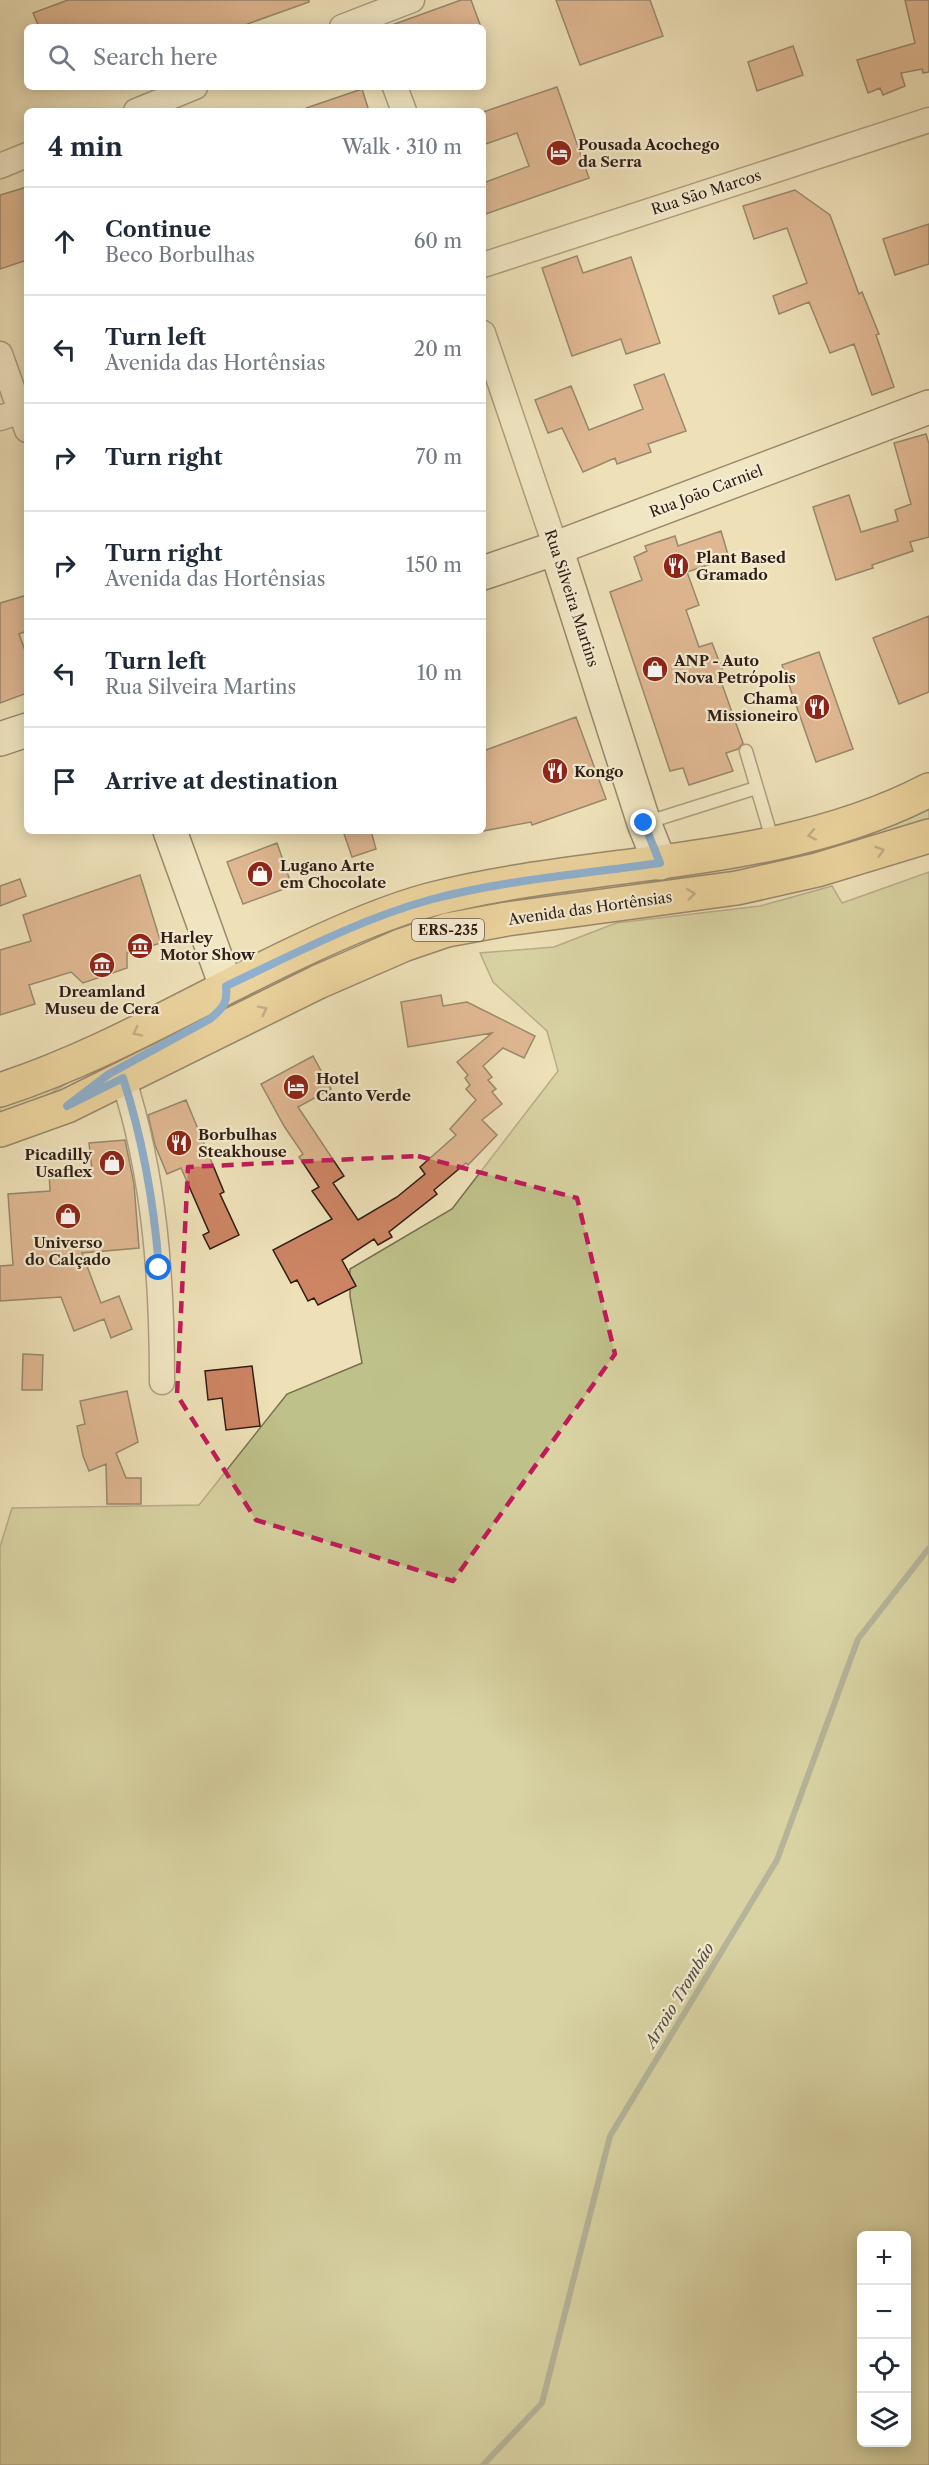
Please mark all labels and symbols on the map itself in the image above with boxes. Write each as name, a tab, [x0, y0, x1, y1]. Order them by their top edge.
place label: Pousada Acochego da Serra	[578, 135, 720, 171]
hotel icon: Pousada Acochego da Serra	[544, 138, 574, 168]
street label: Rua São Marcos	[649, 165, 763, 219]
street label: Rua João Carniel	[647, 460, 766, 521]
street label: Rua Silveira Martins	[541, 527, 603, 669]
place label: Plant Based Gramado	[696, 548, 786, 584]
restaurant icon: Plant Based Gramado	[661, 551, 691, 581]
place label: ANP - Auto Nova Petrópolis	[673, 651, 796, 687]
shop icon: ANP - Auto Nova Petrópolis	[640, 654, 670, 684]
place label: Chama Missioneiro	[707, 689, 798, 725]
restaurant icon: Chama Missioneiro	[802, 692, 832, 722]
restaurant icon: Kongo	[540, 756, 570, 786]
place label: Kongo	[574, 762, 624, 781]
route end	[630, 809, 656, 835]
one-way arrow	[807, 828, 817, 841]
one-way arrow	[874, 846, 885, 858]
place label: Lugano Arte em Chocolate	[280, 856, 386, 892]
shop icon: Lugano Arte em Chocolate	[245, 859, 275, 889]
street label: Avenida das Hortênsias	[506, 887, 673, 929]
one-way arrow	[686, 888, 695, 900]
road number: ERS-235	[412, 919, 484, 941]
place label: Harley Motor Show	[160, 928, 256, 964]
museum icon: Harley Motor Show	[125, 931, 155, 961]
museum icon: Dreamland Museu de Cera	[87, 950, 117, 980]
place label: Dreamland Museu de Cera	[45, 982, 160, 1018]
one-way arrow	[257, 1006, 267, 1017]
one-way arrow	[132, 1025, 143, 1036]
place label: Hotel Canto Verde	[316, 1069, 411, 1105]
hotel icon: Hotel Canto Verde	[281, 1072, 311, 1102]
place label: Borbulhas Steakhouse	[198, 1125, 287, 1161]
restaurant icon: Borbulhas Steakhouse	[164, 1128, 194, 1158]
place label: Picadilly Usaflex	[24, 1145, 93, 1181]
shop icon: Picadilly Usaflex	[97, 1148, 127, 1178]
shop icon: Universo do Calçado	[53, 1201, 83, 1231]
place label: Universo do Calçado	[25, 1233, 111, 1269]
route start	[145, 1254, 171, 1280]
water label: Arroio Trombão	[638, 1939, 718, 2054]

